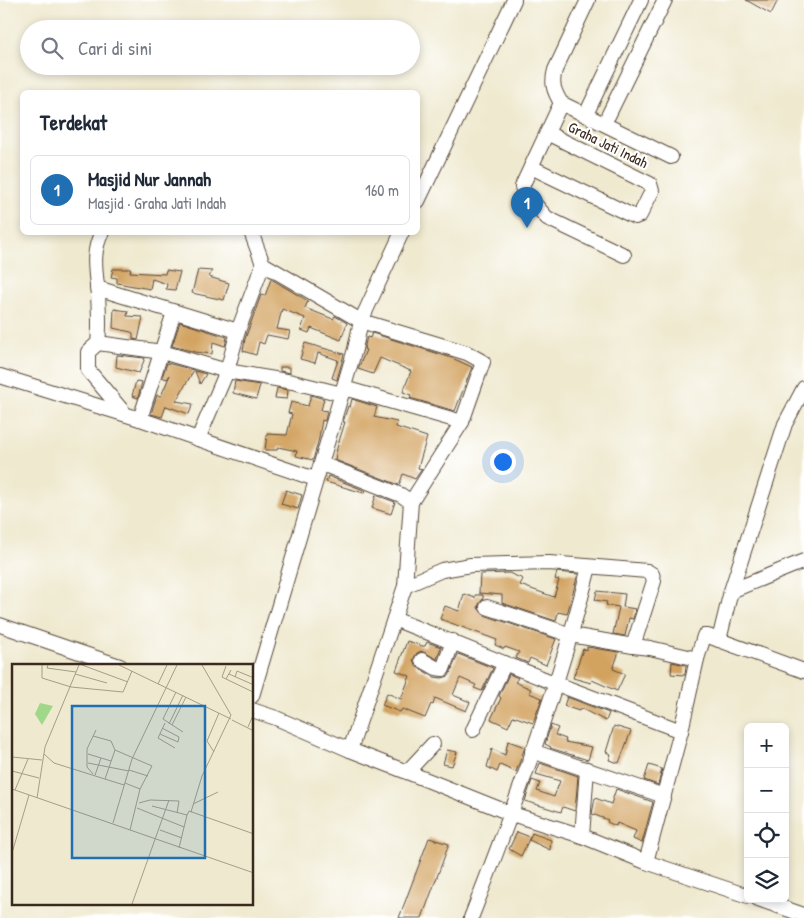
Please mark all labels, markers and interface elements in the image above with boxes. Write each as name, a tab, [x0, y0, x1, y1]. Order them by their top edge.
search box	[20, 20, 420, 75]
icon: search	[38, 34, 66, 62]
text: Cari di sini	[78, 35, 152, 61]
text: Terdekat	[40, 108, 107, 137]
street label: Graha Jati Indah	[565, 116, 652, 173]
text: Masjid Nur Jannah	[88, 166, 211, 192]
text: 1	[54, 179, 60, 201]
text: 160 m	[365, 179, 399, 201]
pin: 1	[511, 187, 543, 228]
text: Masjid · Graha Jati Indah	[88, 192, 226, 214]
your location	[490, 449, 516, 475]
inset map	[12, 664, 254, 906]
map controls	[744, 723, 789, 903]
button: +	[744, 723, 789, 768]
button: −	[744, 768, 789, 813]
button: locate	[744, 813, 789, 858]
button: layers	[744, 858, 789, 903]

